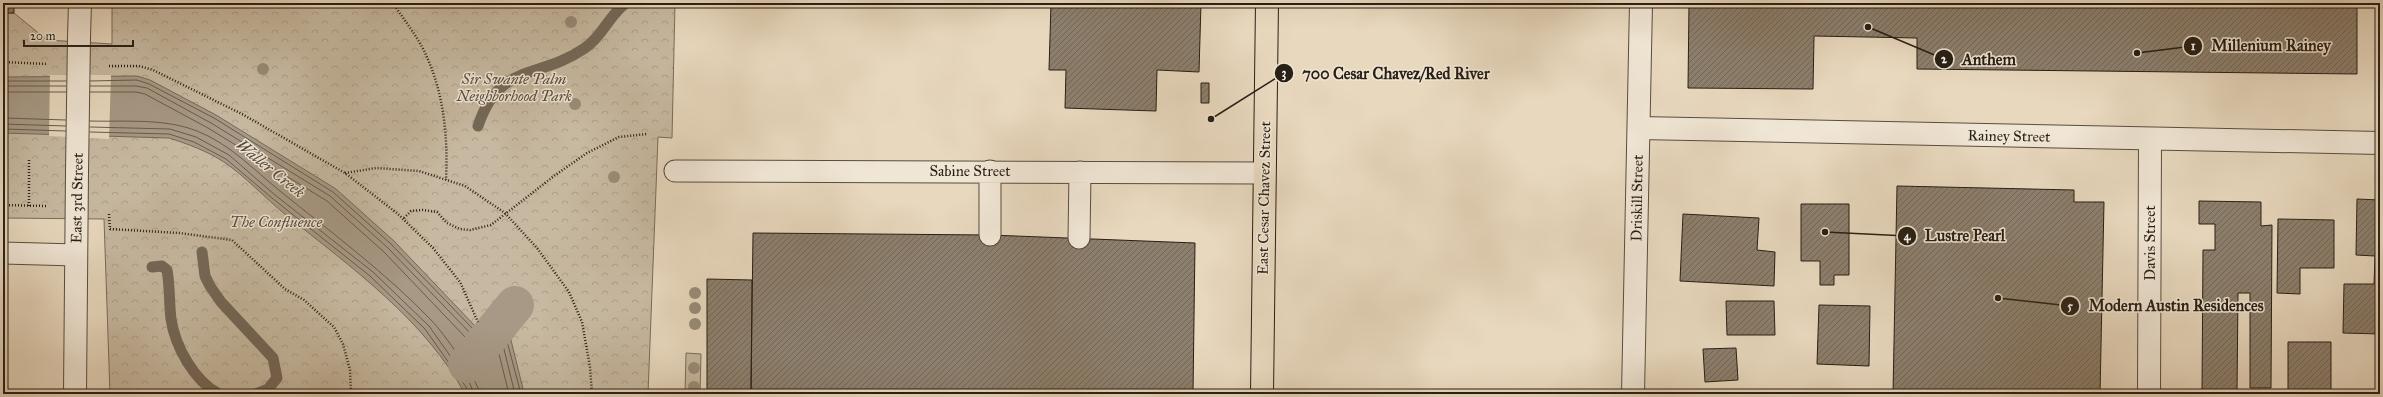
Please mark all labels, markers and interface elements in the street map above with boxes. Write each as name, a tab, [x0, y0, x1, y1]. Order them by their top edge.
scale bar	[24, 22, 133, 48]
text: 20 m	[30, 29, 56, 43]
callout: Millenium Rainey	[2183, 32, 2339, 60]
text: Millenium Rainey	[2211, 36, 2332, 56]
text: 1	[2191, 39, 2196, 53]
callout: Anthem	[1934, 45, 2024, 73]
text: Anthem	[1961, 50, 2017, 69]
text: 2	[1941, 52, 1948, 66]
callout: 700 Cesar Chavez/Red River	[1274, 59, 1497, 87]
text: 700 Cesar Chavez/Red River	[1302, 64, 1491, 83]
text: 3	[1282, 66, 1287, 81]
park label: Sir Swante Palm Neighborhood Park	[455, 70, 572, 105]
street label: East Cesar Chavez Street	[1254, 120, 1274, 275]
street label: Rainey Street	[1967, 126, 2051, 146]
water label: Waller Creek	[233, 135, 309, 202]
street label: East 3rd Street	[67, 152, 87, 243]
street label: Driskill Street	[1627, 154, 1647, 242]
street label: Sabine Street	[929, 162, 1011, 180]
street label: Davis Street	[2141, 205, 2159, 281]
park label: The Confluence	[230, 213, 323, 232]
callout: Lustre Pearl	[1897, 222, 2013, 250]
text: Lustre Pearl	[1925, 226, 2006, 245]
text: 4	[1904, 229, 1912, 244]
callout: Modern Austin Residences	[2060, 292, 2271, 320]
text: Modern Austin Residences	[2088, 296, 2264, 315]
text: 5	[2067, 299, 2073, 313]

